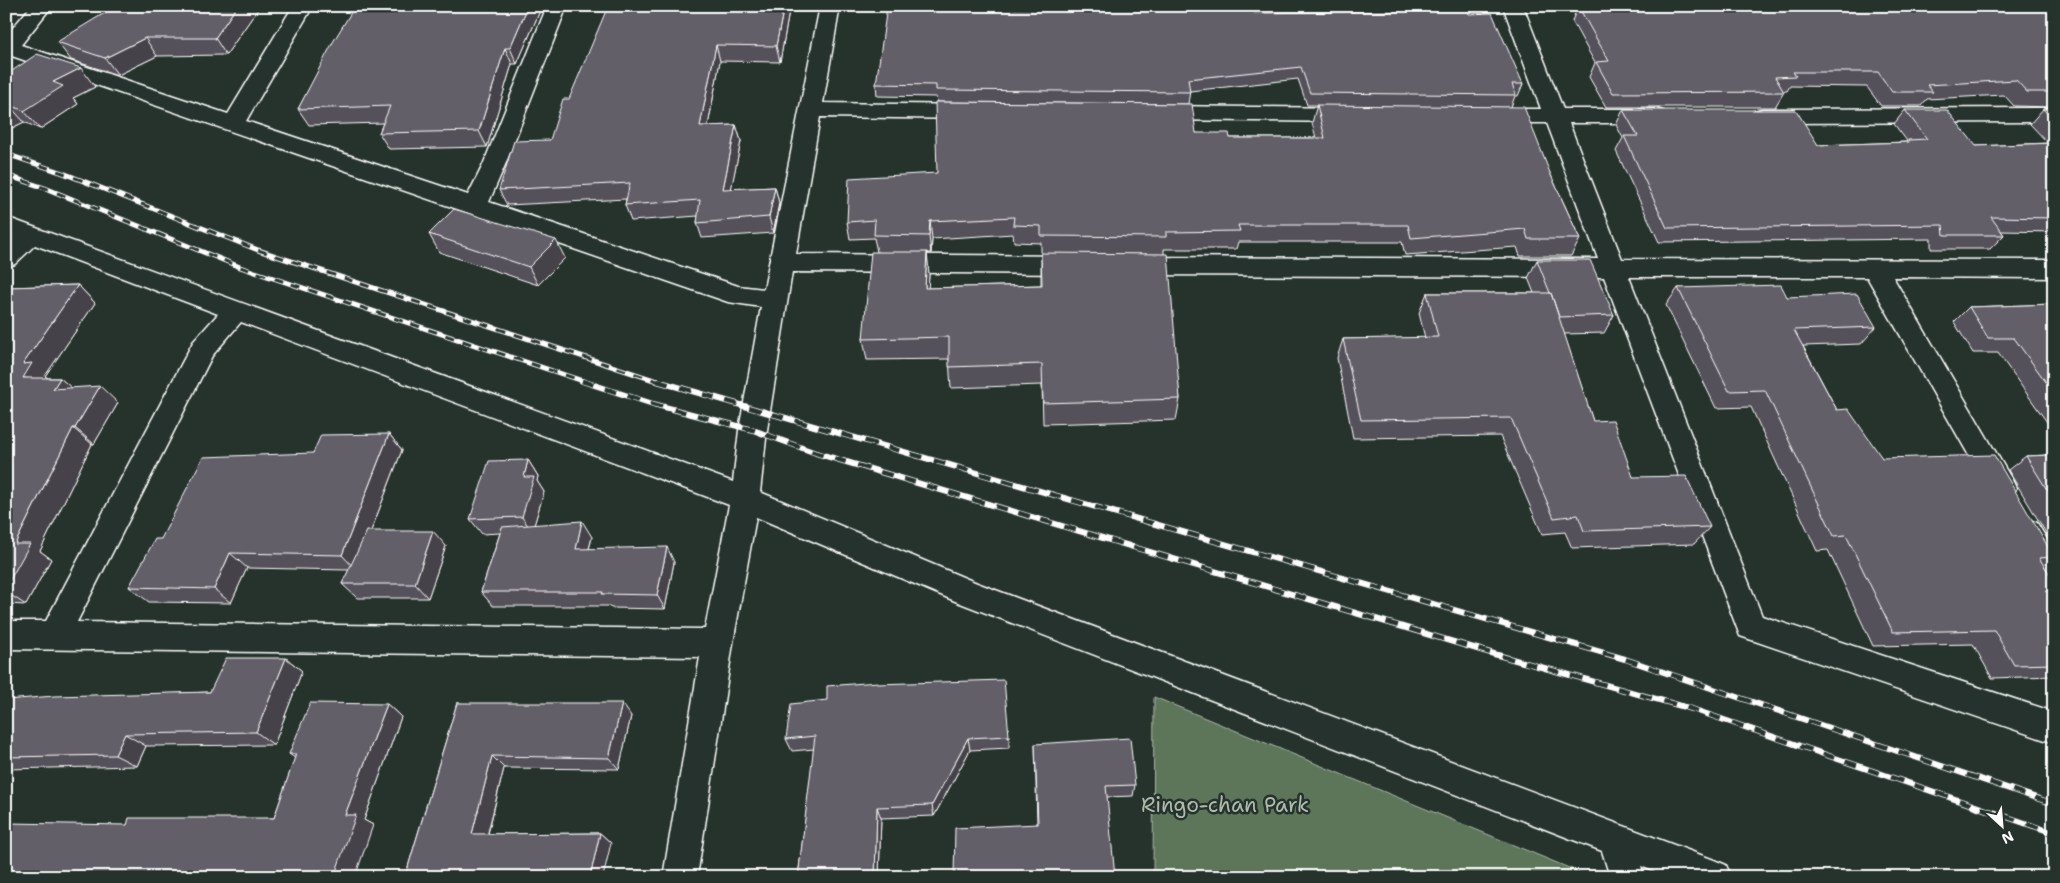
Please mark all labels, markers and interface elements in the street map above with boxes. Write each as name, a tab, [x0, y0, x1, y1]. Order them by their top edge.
park label: Ringo-chan Park	[1141, 791, 1309, 819]
north arrow	[1978, 800, 2028, 850]
text: N	[1999, 827, 2017, 848]

